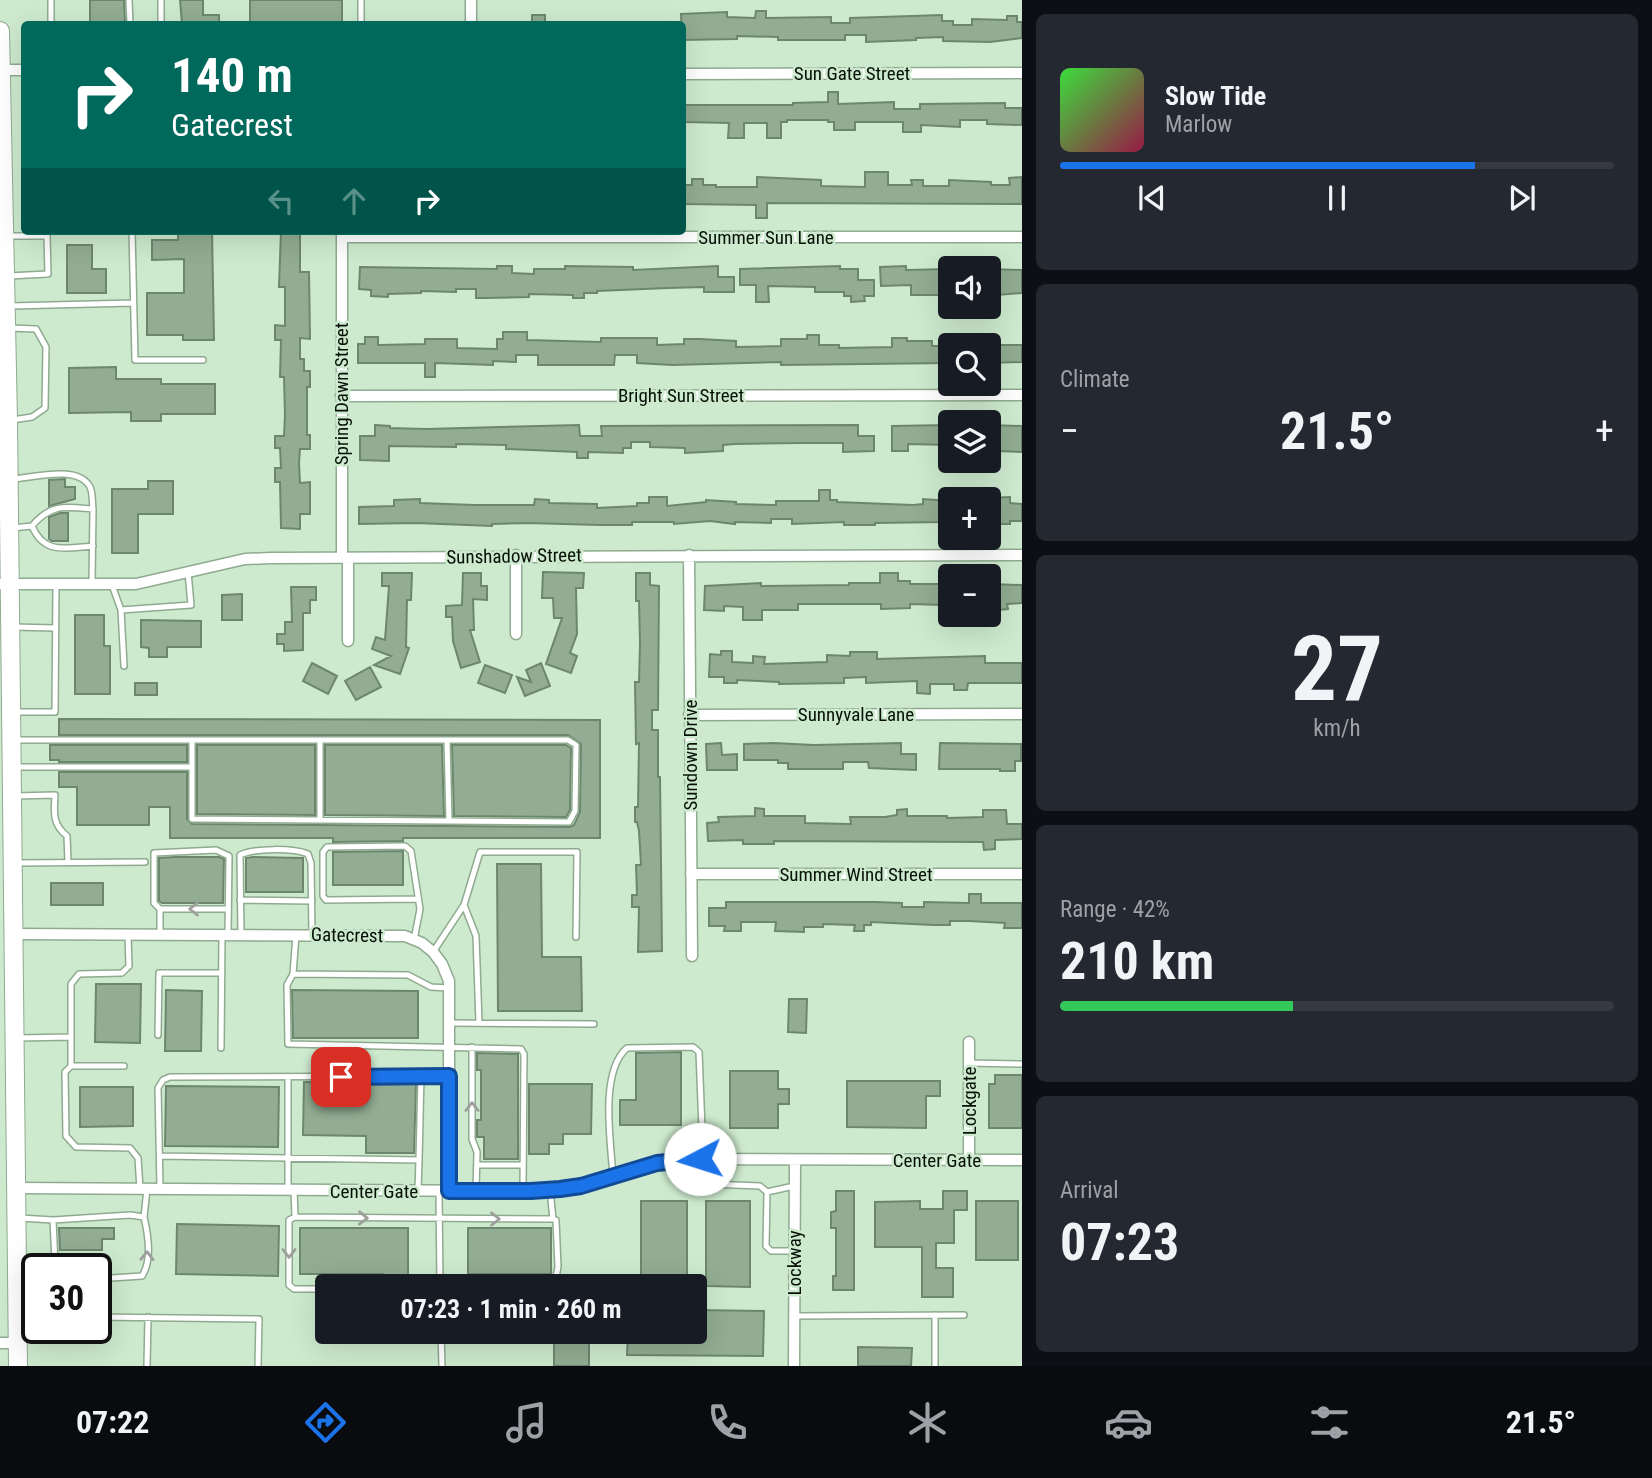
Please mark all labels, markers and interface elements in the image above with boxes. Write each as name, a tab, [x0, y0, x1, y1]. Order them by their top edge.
text: 140 m	[171, 47, 293, 104]
icon: right	[56, 49, 147, 140]
street label: Sun Gate Street	[794, 62, 910, 85]
text: Slow Tide	[1165, 81, 1266, 111]
text: Gatecrest	[171, 106, 293, 144]
text: Marlow	[1165, 111, 1232, 138]
icon: previous	[1133, 179, 1171, 217]
icon: pause	[1318, 179, 1356, 217]
icon: next	[1503, 179, 1541, 217]
icon: left	[262, 182, 300, 220]
icon: ahead	[335, 182, 373, 220]
icon: right	[408, 182, 446, 220]
street label: Summer Sun Lane	[698, 226, 834, 249]
map controls	[938, 256, 1001, 627]
button: sound	[938, 256, 1001, 319]
street label: Spring Dawn Street	[330, 323, 353, 465]
button: search	[938, 333, 1001, 396]
text: Climate	[1060, 366, 1130, 393]
street label: Bright Sun Street	[618, 384, 744, 407]
text: 21.5°	[1280, 401, 1394, 462]
text: −	[1060, 409, 1079, 453]
text: +	[1595, 409, 1614, 453]
button: layers	[938, 410, 1001, 473]
button: +	[938, 487, 1001, 550]
street label: Sunshadow Street	[446, 543, 582, 569]
button: −	[938, 564, 1001, 627]
text: 27	[1291, 616, 1383, 722]
street label: Sundown Drive	[679, 699, 702, 811]
street label: Sunnyvale Lane	[798, 703, 914, 726]
text: km/h	[1313, 715, 1361, 742]
street label: Summer Wind Street	[779, 863, 933, 886]
text: Range · 42%	[1060, 896, 1170, 923]
one-way arrow	[188, 901, 199, 917]
street label: Gatecrest	[311, 923, 383, 947]
text: 210 km	[1060, 931, 1214, 992]
pin	[311, 1047, 371, 1107]
icon: arrive	[322, 1058, 360, 1096]
street label: Lockgate	[958, 1067, 981, 1135]
one-way arrow	[464, 1101, 480, 1111]
position arrow	[663, 1122, 737, 1196]
street label: Center Gate	[893, 1149, 981, 1172]
text: Arrival	[1060, 1177, 1119, 1204]
street label: Center Gate	[330, 1180, 418, 1203]
one-way arrow	[358, 1210, 369, 1225]
one-way arrow	[491, 1211, 501, 1227]
text: 07:23	[1060, 1212, 1179, 1273]
street label: Lockway	[783, 1230, 806, 1296]
one-way arrow	[281, 1248, 297, 1259]
one-way arrow	[139, 1250, 155, 1260]
speed limit sign: 30	[21, 1253, 112, 1344]
text: 07:23 · 1 min · 260 m	[401, 1294, 621, 1324]
icon: directions	[301, 1398, 350, 1447]
icon: music	[502, 1398, 551, 1447]
icon: phone	[703, 1398, 752, 1447]
icon: climate	[903, 1398, 952, 1447]
icon: car	[1104, 1398, 1153, 1447]
icon: filters	[1305, 1398, 1354, 1447]
text: 07:22	[76, 1403, 149, 1441]
text: 21.5°	[1506, 1403, 1576, 1441]

